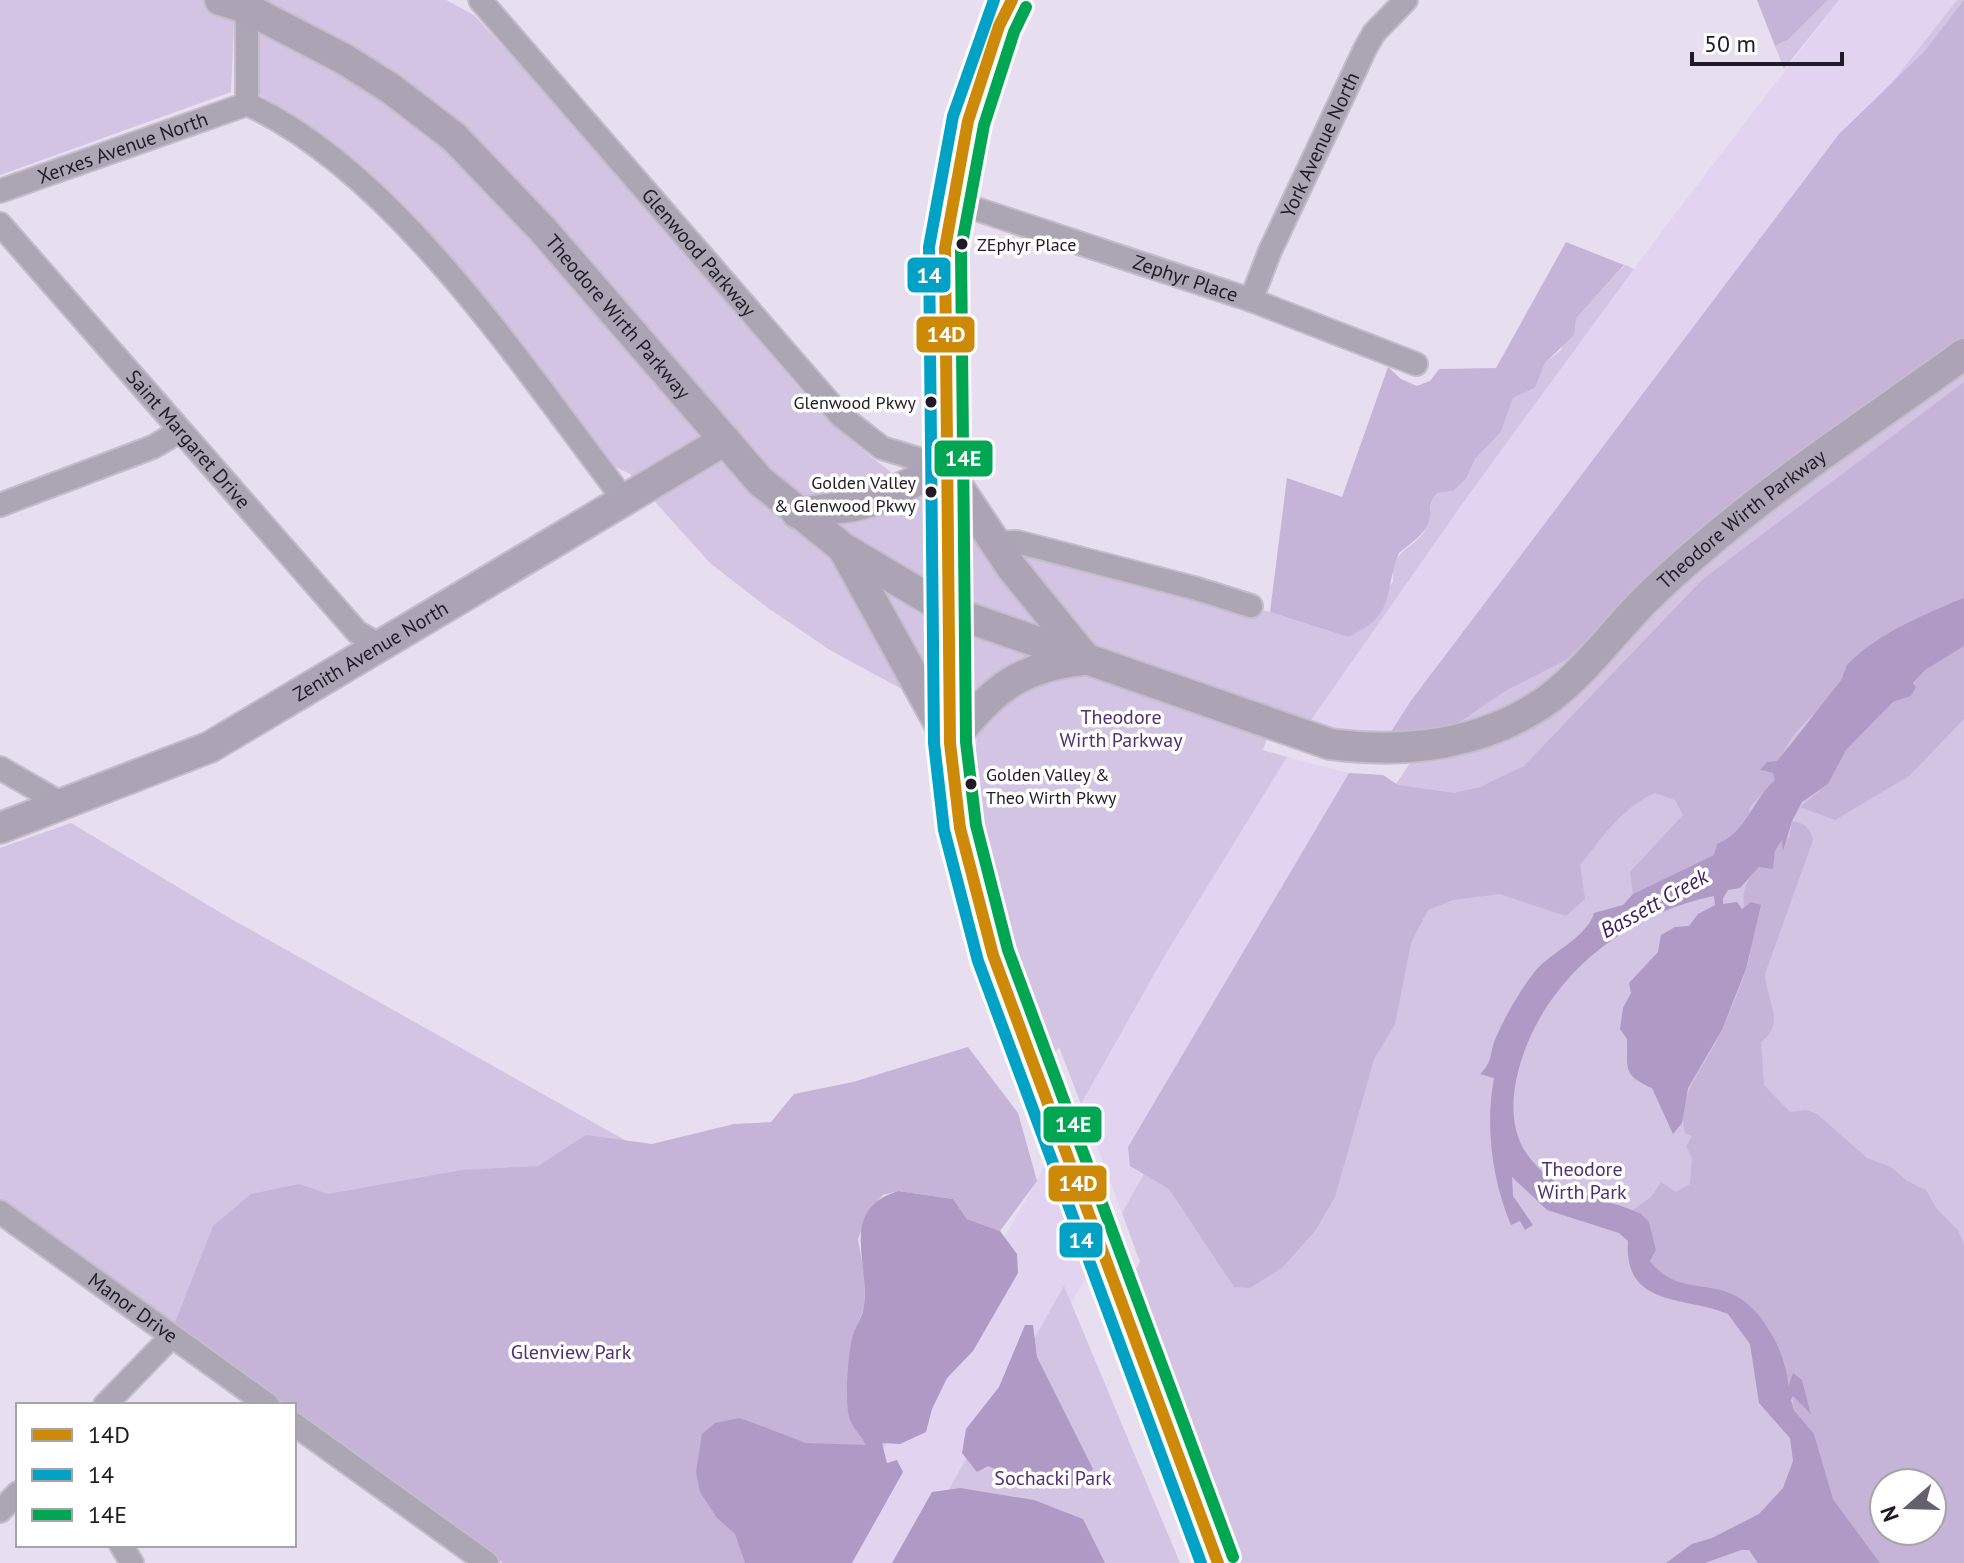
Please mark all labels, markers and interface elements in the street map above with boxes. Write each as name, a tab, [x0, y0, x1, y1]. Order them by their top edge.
scale bar	[1692, 16, 1842, 66]
text: 50 m	[1704, 28, 1756, 59]
street label: York Avenue North	[1275, 68, 1365, 222]
street label: Xerxes Avenue North	[34, 106, 211, 190]
street label: Glenwood Parkway	[636, 183, 762, 322]
street label: Theodore Wirth Parkway	[540, 229, 697, 405]
place label: ZEphyr Place	[977, 233, 1076, 256]
marker: ZEphyr Place	[954, 236, 970, 252]
street label: Zephyr Place	[1130, 249, 1241, 308]
line badge: 14	[906, 256, 952, 294]
text: 14	[917, 261, 942, 289]
line badge: 14D	[915, 315, 976, 354]
text: 14D	[926, 320, 966, 348]
street label: Saint Margaret Drive	[121, 364, 256, 514]
place label: Glenwood Pkwy	[794, 391, 917, 414]
marker: Glenwood Pkwy	[923, 394, 939, 410]
line badge: 14E	[933, 439, 994, 478]
street label: Theodore Wirth Parkway	[1652, 443, 1832, 595]
text: 14E	[945, 444, 981, 472]
place label: Golden Valley & Glenwood Pkwy	[774, 471, 917, 517]
marker: Golden Valley & Glenwood Pkwy	[923, 484, 939, 500]
street label: Zenith Avenue North	[288, 595, 453, 708]
park label: Theodore Wirth Parkway	[1059, 704, 1183, 753]
place label: Golden Valley & Theo Wirth Pkwy	[986, 763, 1117, 809]
marker: Golden Valley & Theo Wirth Pkwy	[963, 776, 979, 792]
water label: Bassett Creek	[1595, 861, 1714, 944]
line badge: 14E	[1042, 1105, 1103, 1144]
text: 14E	[1055, 1110, 1091, 1138]
park label: Theodore Wirth Park	[1537, 1156, 1627, 1205]
line badge: 14D	[1047, 1164, 1108, 1203]
text: 14D	[1058, 1169, 1098, 1197]
line badge: 14	[1058, 1221, 1104, 1259]
text: 14	[1069, 1226, 1094, 1254]
street label: Manor Drive	[83, 1267, 183, 1349]
park label: Glenview Park	[511, 1339, 632, 1365]
legend	[16, 1403, 296, 1547]
text: 14D	[88, 1419, 130, 1450]
text: 14	[88, 1459, 114, 1490]
park label: Sochacki Park	[994, 1465, 1112, 1491]
north arrow	[1868, 1467, 1948, 1547]
text: 14E	[88, 1499, 127, 1530]
text: N	[1874, 1502, 1905, 1525]

